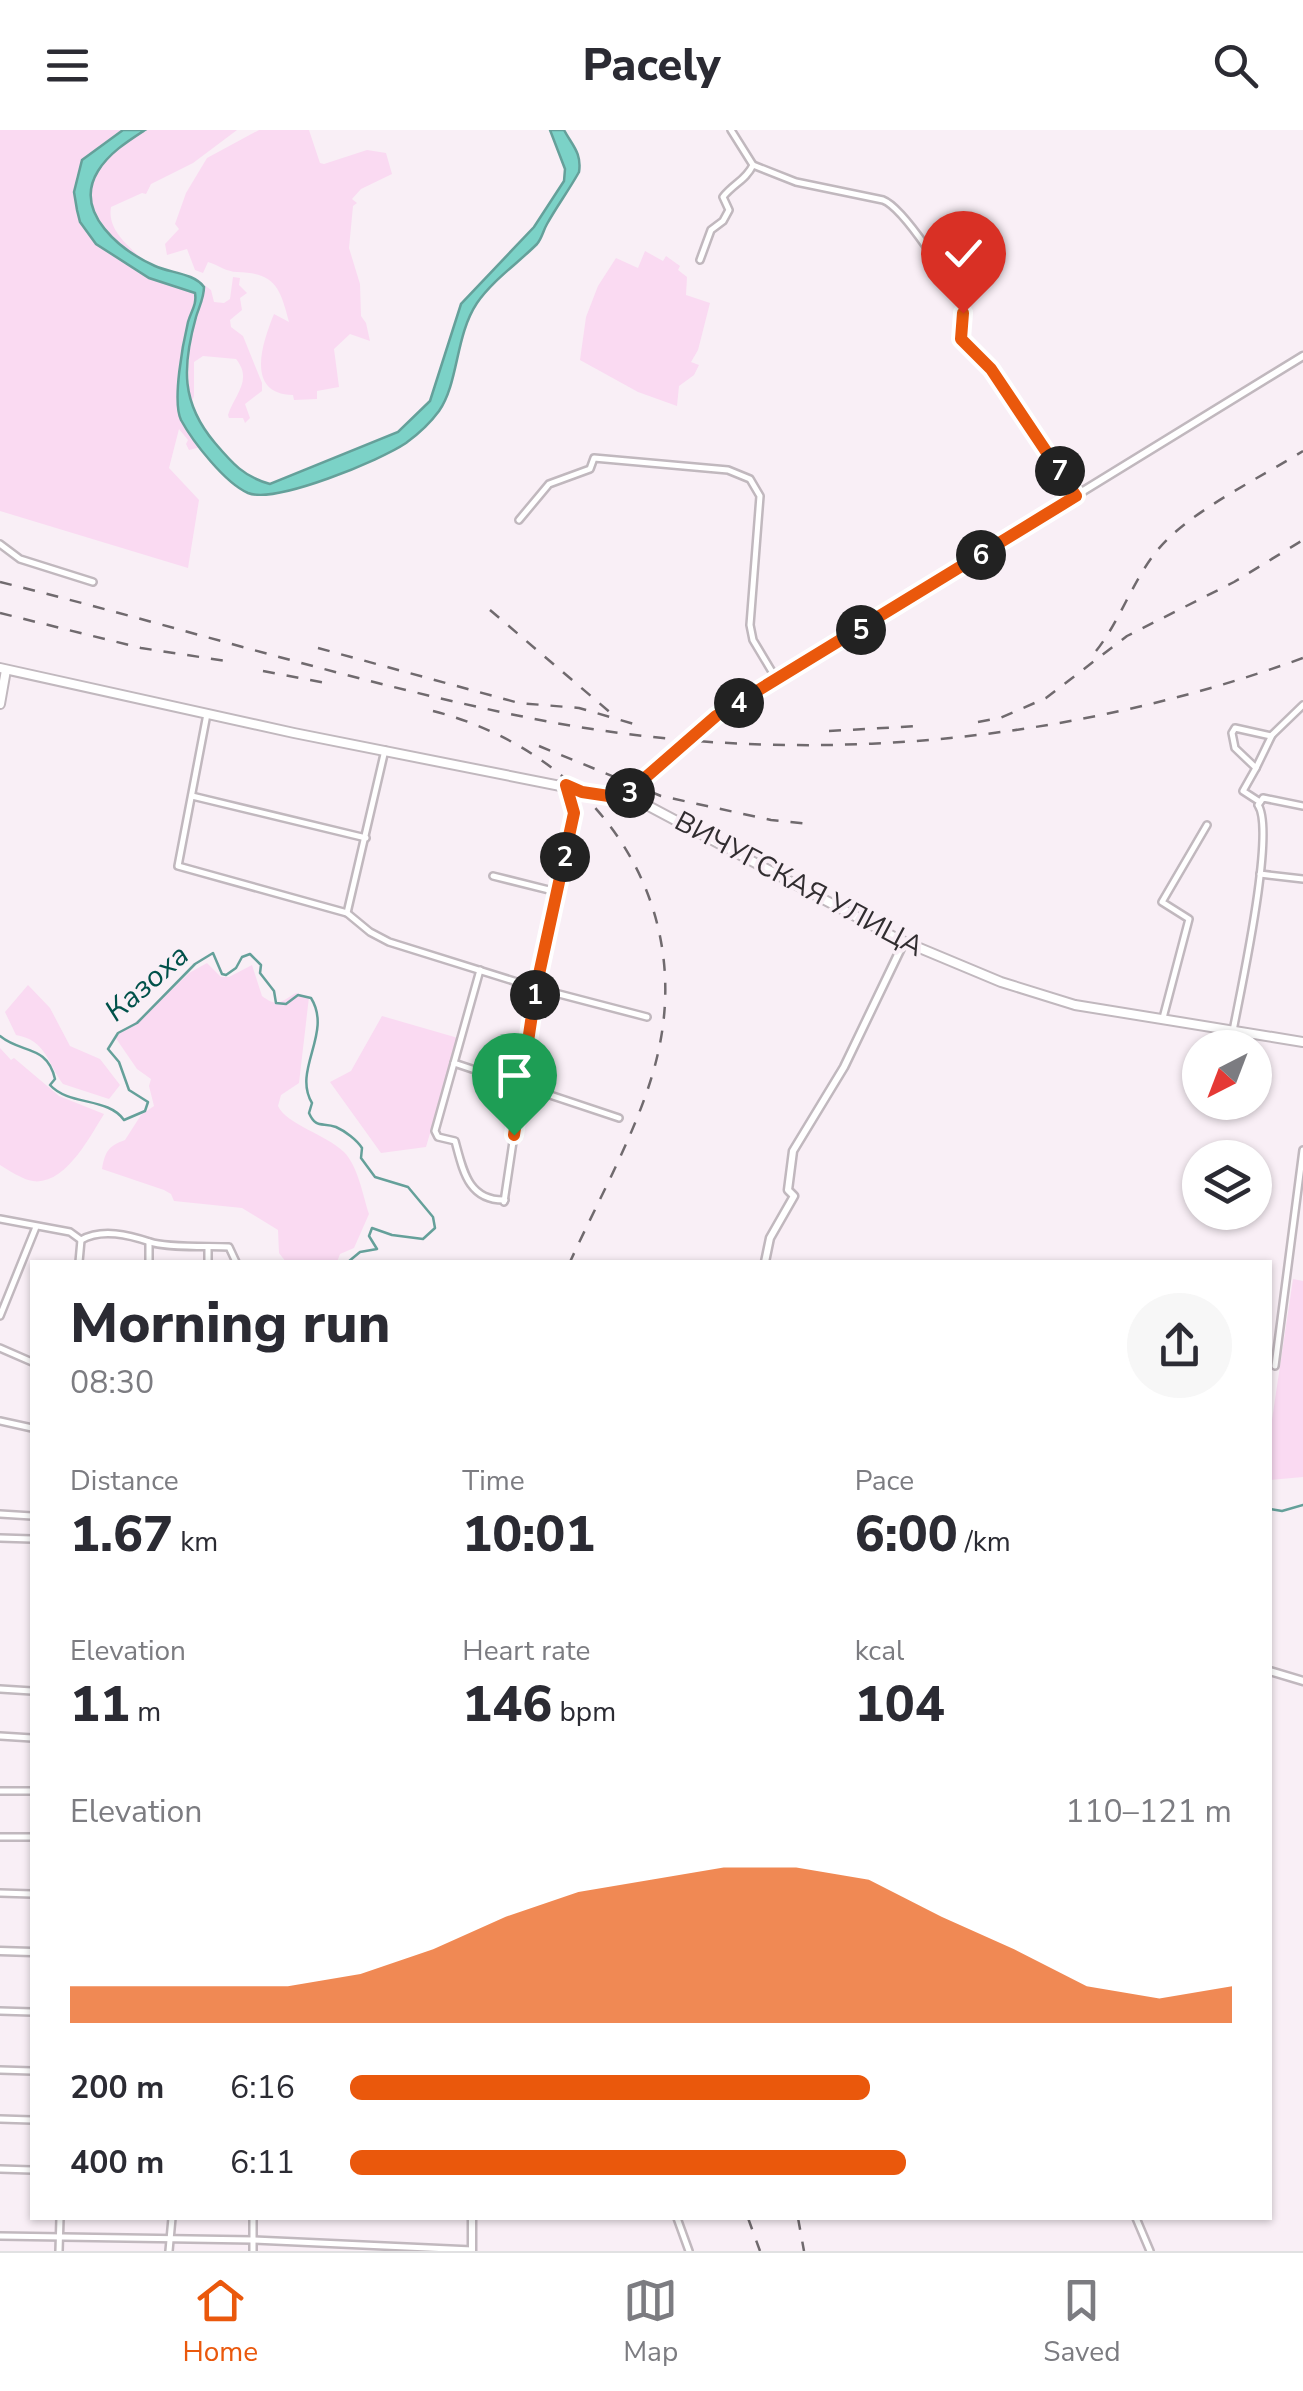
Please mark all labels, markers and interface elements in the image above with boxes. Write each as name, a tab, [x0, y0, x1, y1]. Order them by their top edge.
text: Pacely	[582, 35, 721, 96]
icon: menu	[40, 38, 95, 93]
icon: search	[1208, 38, 1263, 93]
pin	[921, 211, 1006, 314]
icon: check	[936, 226, 991, 281]
pin: 7	[1035, 446, 1085, 496]
text: 7	[1052, 452, 1068, 490]
pin: 6	[956, 530, 1006, 580]
text: 6	[973, 536, 989, 574]
pin: 5	[836, 605, 886, 655]
text: 5	[853, 611, 869, 649]
pin: 4	[714, 678, 764, 728]
text: 4	[731, 684, 747, 722]
pin: 3	[605, 768, 655, 818]
text: 3	[622, 774, 638, 812]
street label: ВИЧУГСКАЯ УЛИЦА	[668, 802, 930, 966]
pin: 2	[540, 832, 590, 882]
text: 2	[557, 838, 573, 876]
water label: Казоха	[96, 935, 198, 1031]
pin: 1	[510, 970, 560, 1020]
text: 1	[527, 976, 543, 1014]
north arrow	[1182, 1030, 1272, 1120]
map controls	[1182, 1030, 1272, 1230]
pin	[472, 1033, 557, 1136]
icon: arrive	[487, 1048, 542, 1103]
button: layers	[1182, 1140, 1272, 1230]
text: Morning run	[70, 1286, 390, 1361]
button: share	[1127, 1293, 1232, 1398]
text: 08:30	[70, 1361, 154, 1404]
text: Distance	[70, 1462, 179, 1500]
text: Time	[462, 1462, 525, 1500]
text: Pace	[855, 1462, 914, 1500]
text: 1.67	[70, 1500, 173, 1569]
text: 10:01	[462, 1500, 595, 1569]
text: 6:00	[855, 1500, 958, 1569]
text: km	[173, 1523, 218, 1561]
text: /km	[958, 1523, 1011, 1561]
text: Elevation	[70, 1632, 186, 1670]
text: Heart rate	[462, 1632, 590, 1670]
text: kcal	[855, 1632, 904, 1670]
text: 11	[70, 1670, 130, 1739]
text: 146	[462, 1670, 552, 1739]
text: 104	[855, 1670, 945, 1739]
text: m	[130, 1693, 161, 1731]
text: bpm	[552, 1693, 616, 1731]
text: Elevation	[70, 1790, 203, 1833]
text: 110–121 m	[1065, 1790, 1232, 1833]
text: 200 m	[70, 2066, 164, 2109]
text: 6:16	[230, 2066, 295, 2109]
text: 400 m	[70, 2141, 164, 2184]
text: 6:11	[230, 2141, 295, 2184]
tab: Home	[182, 2273, 258, 2371]
tab: Map	[623, 2273, 678, 2371]
tab: Saved	[1043, 2273, 1121, 2371]

